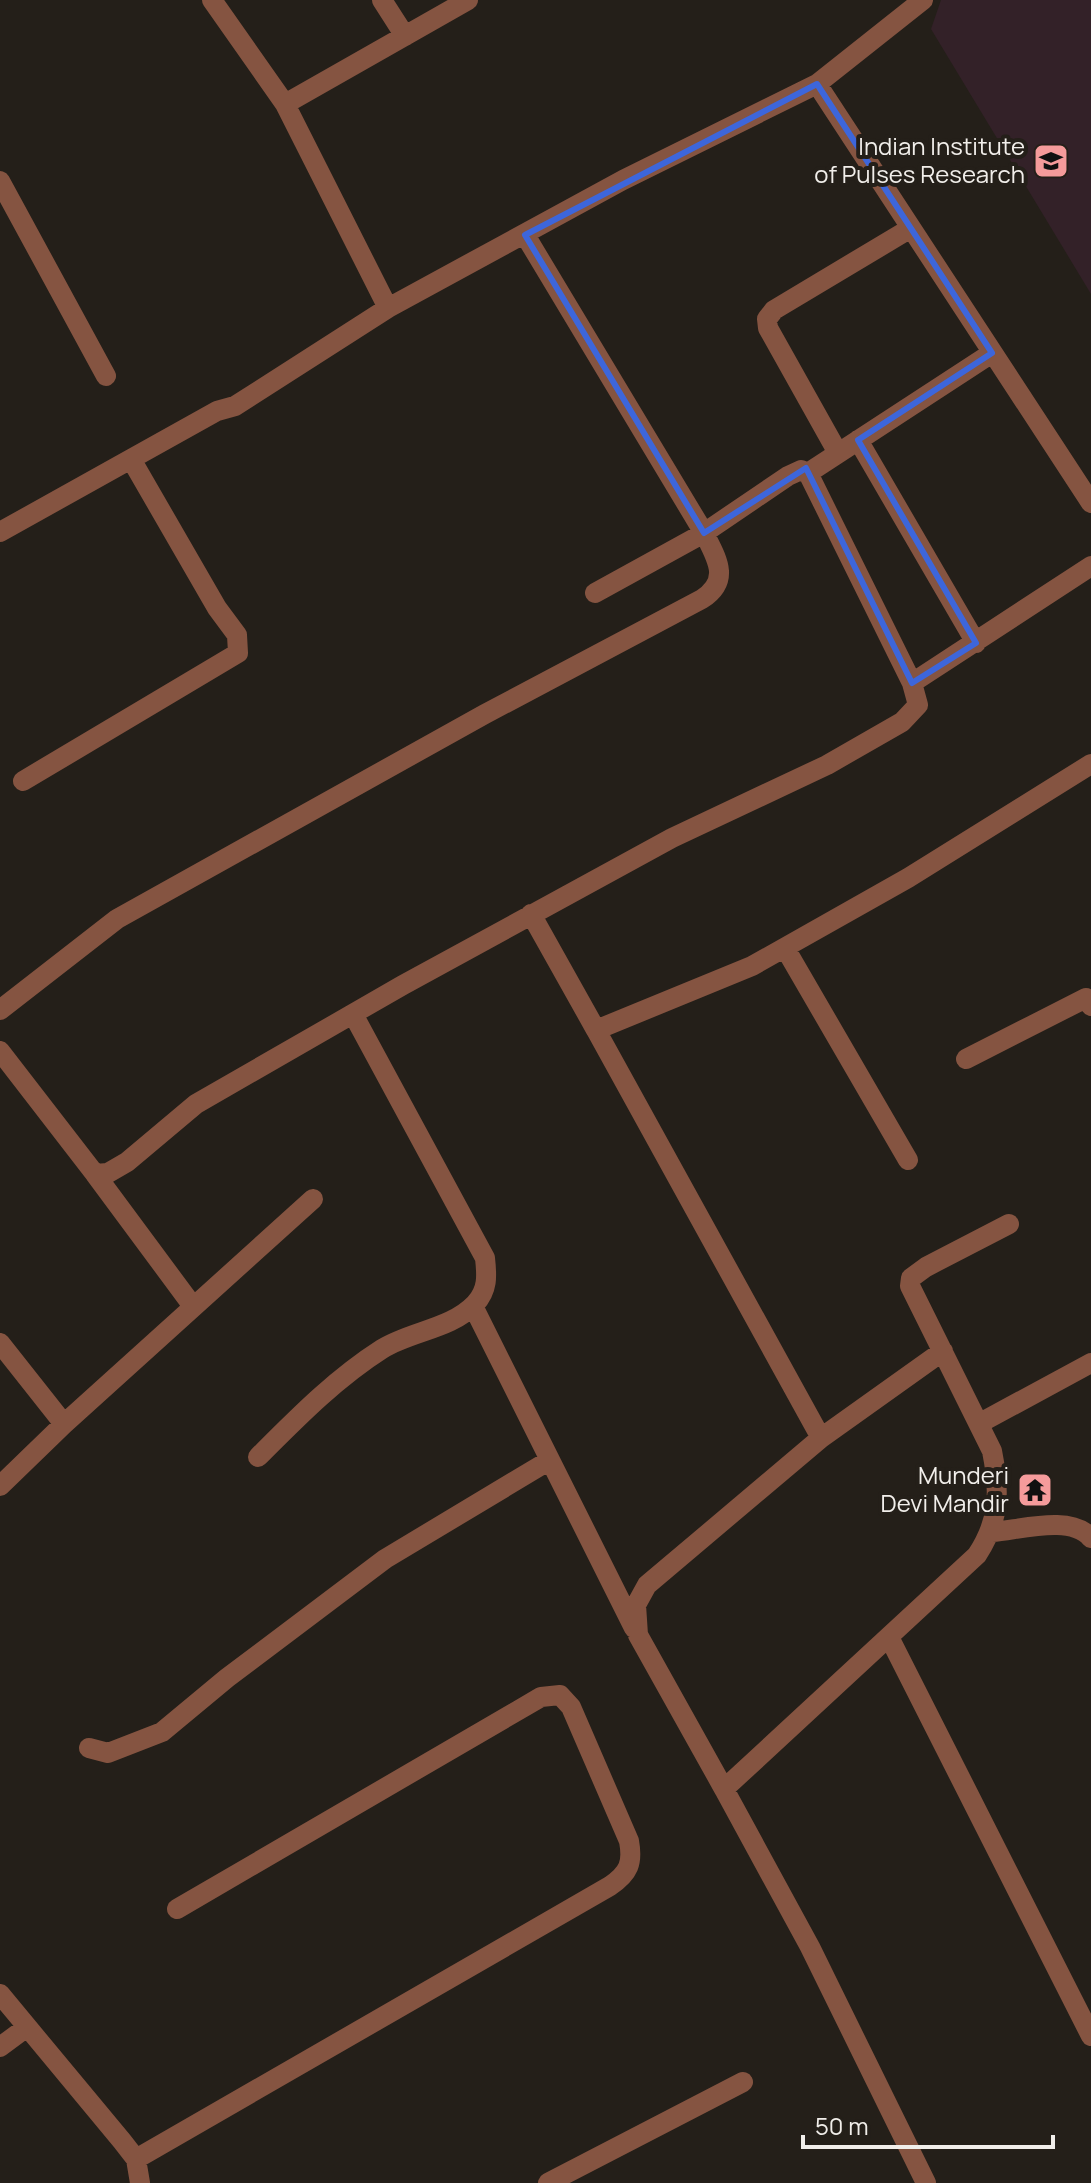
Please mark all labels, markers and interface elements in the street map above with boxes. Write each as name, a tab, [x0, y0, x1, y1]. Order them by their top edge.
place label: Indian Institute of Pulses Research	[814, 129, 1025, 190]
school or university icon: Indian Institute of Pulses Research	[1032, 142, 1070, 180]
place label: Munderi Devi Mandir	[881, 1458, 1009, 1519]
temple icon: Munderi Devi Mandir	[1016, 1471, 1054, 1509]
scale bar	[803, 2099, 1053, 2149]
text: 50 m	[815, 2109, 869, 2142]

